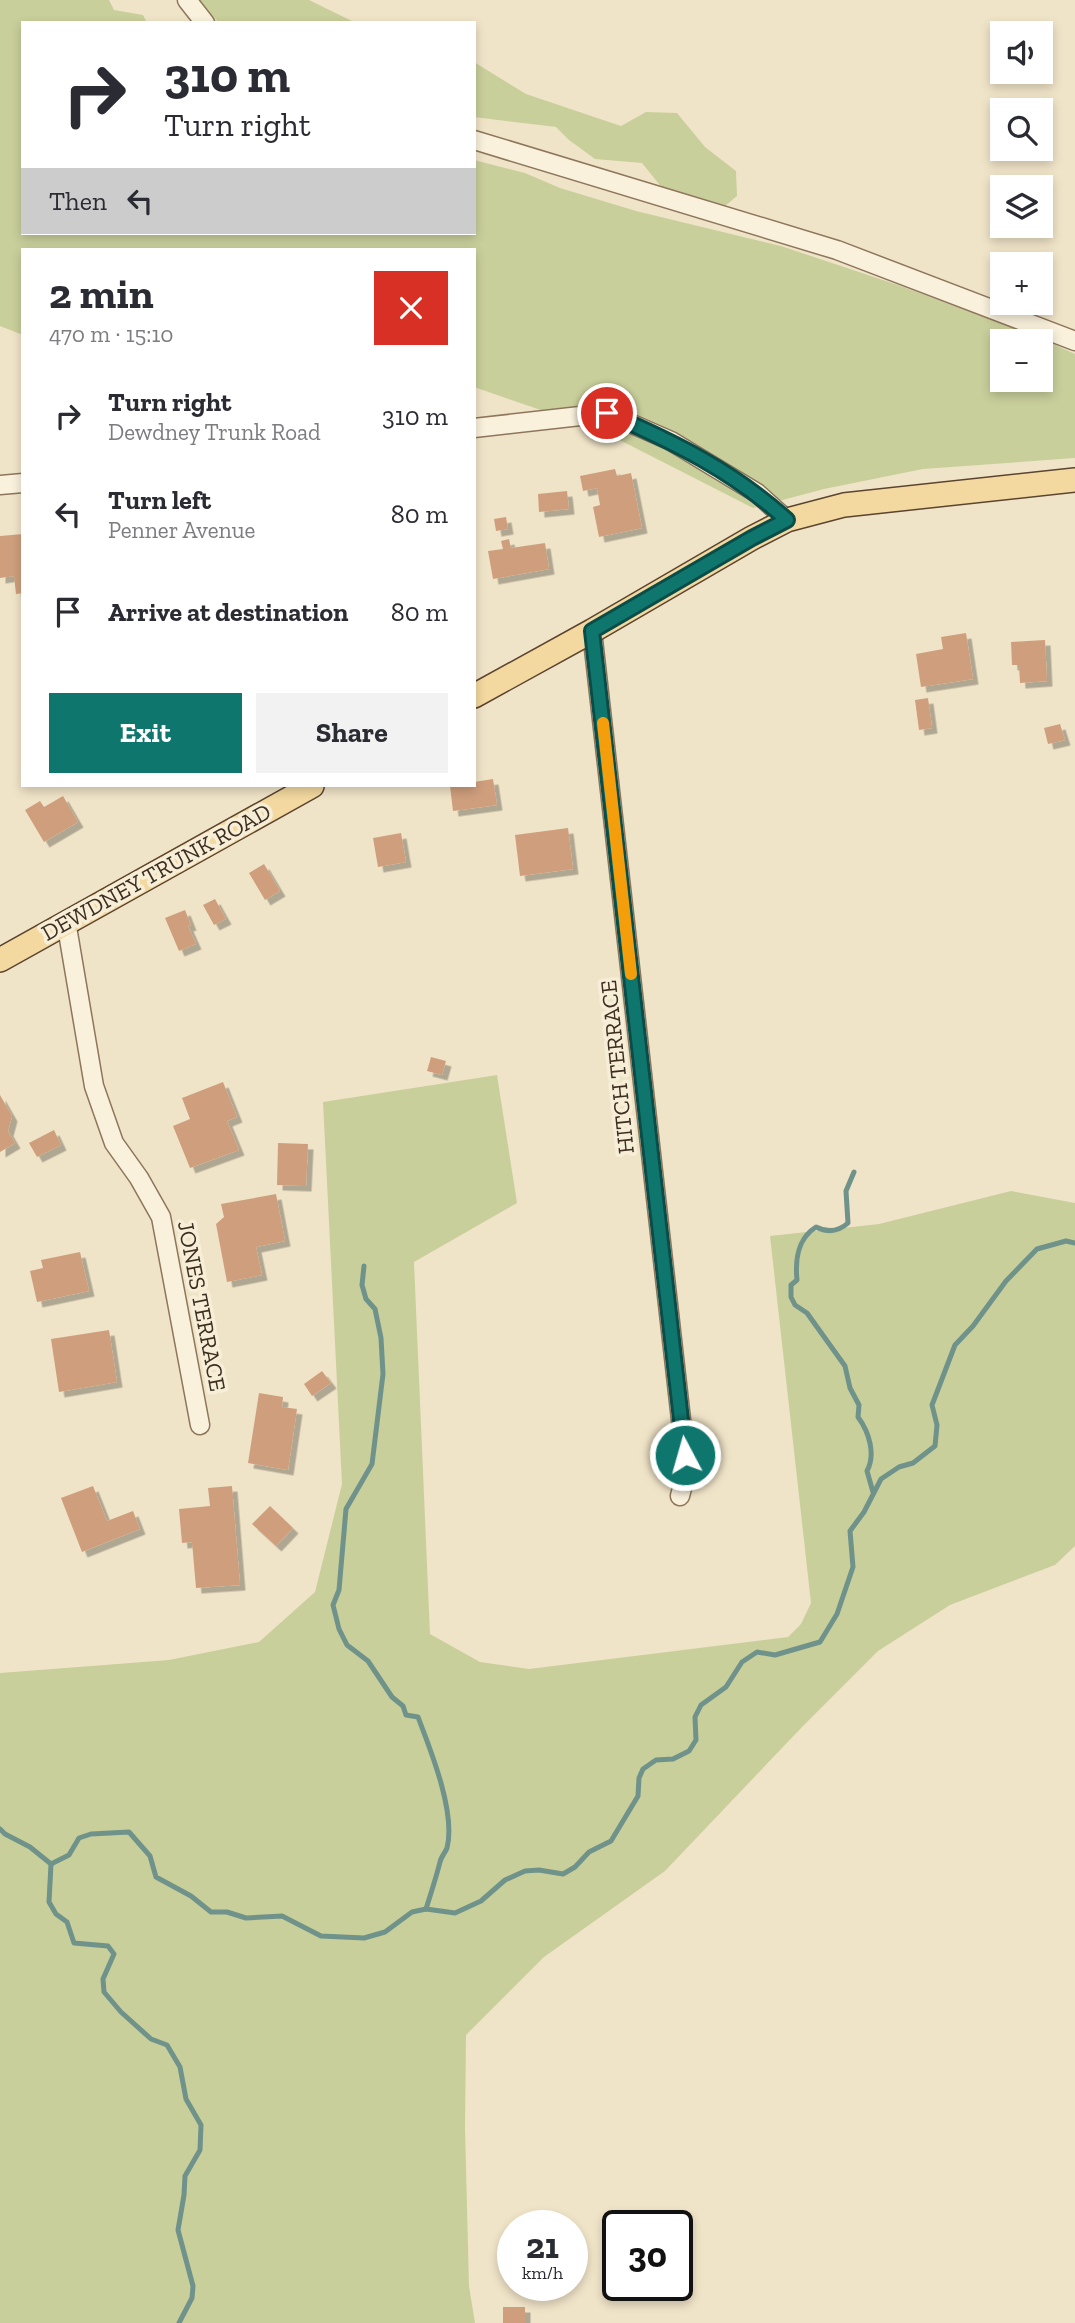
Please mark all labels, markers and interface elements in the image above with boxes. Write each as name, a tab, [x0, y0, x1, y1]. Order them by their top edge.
map controls	[990, 21, 1053, 392]
button: sound	[990, 21, 1053, 84]
text: 310 m	[164, 46, 290, 105]
icon: right	[49, 49, 140, 140]
button: search	[990, 98, 1053, 161]
text: Turn right	[164, 106, 311, 144]
button: layers	[990, 175, 1053, 238]
icon: left	[121, 182, 159, 220]
text: Then	[49, 185, 107, 217]
button: +	[990, 252, 1053, 315]
text: 2 min	[49, 268, 154, 319]
button: close	[374, 271, 448, 345]
text: 470 m · 15:10	[49, 320, 174, 348]
button: −	[990, 329, 1053, 392]
pin	[577, 383, 637, 443]
text: Turn right	[108, 386, 231, 418]
icon: arrive	[588, 394, 626, 432]
icon: right	[49, 397, 87, 435]
text: 310 m	[382, 400, 448, 432]
text: Dewdney Trunk Road	[108, 418, 321, 446]
text: Turn left	[108, 484, 211, 516]
icon: left	[49, 495, 87, 533]
text: 80 m	[391, 498, 448, 530]
text: Penner Avenue	[108, 516, 255, 544]
icon: arrive	[49, 593, 87, 631]
text: Arrive at destination	[108, 596, 348, 628]
text: 80 m	[391, 596, 448, 628]
button: Exit	[49, 693, 242, 773]
button: Share	[256, 693, 448, 773]
street label: DEWDNEY TRUNK ROAD	[36, 797, 276, 947]
street label: HITCH TERRACE	[594, 979, 640, 1155]
street label: JONES TERRACE	[172, 1218, 232, 1394]
position arrow	[648, 1418, 722, 1492]
speed limit sign: 30	[602, 2210, 693, 2301]
text: 21	[526, 2225, 559, 2267]
text: km/h	[522, 2262, 563, 2284]

